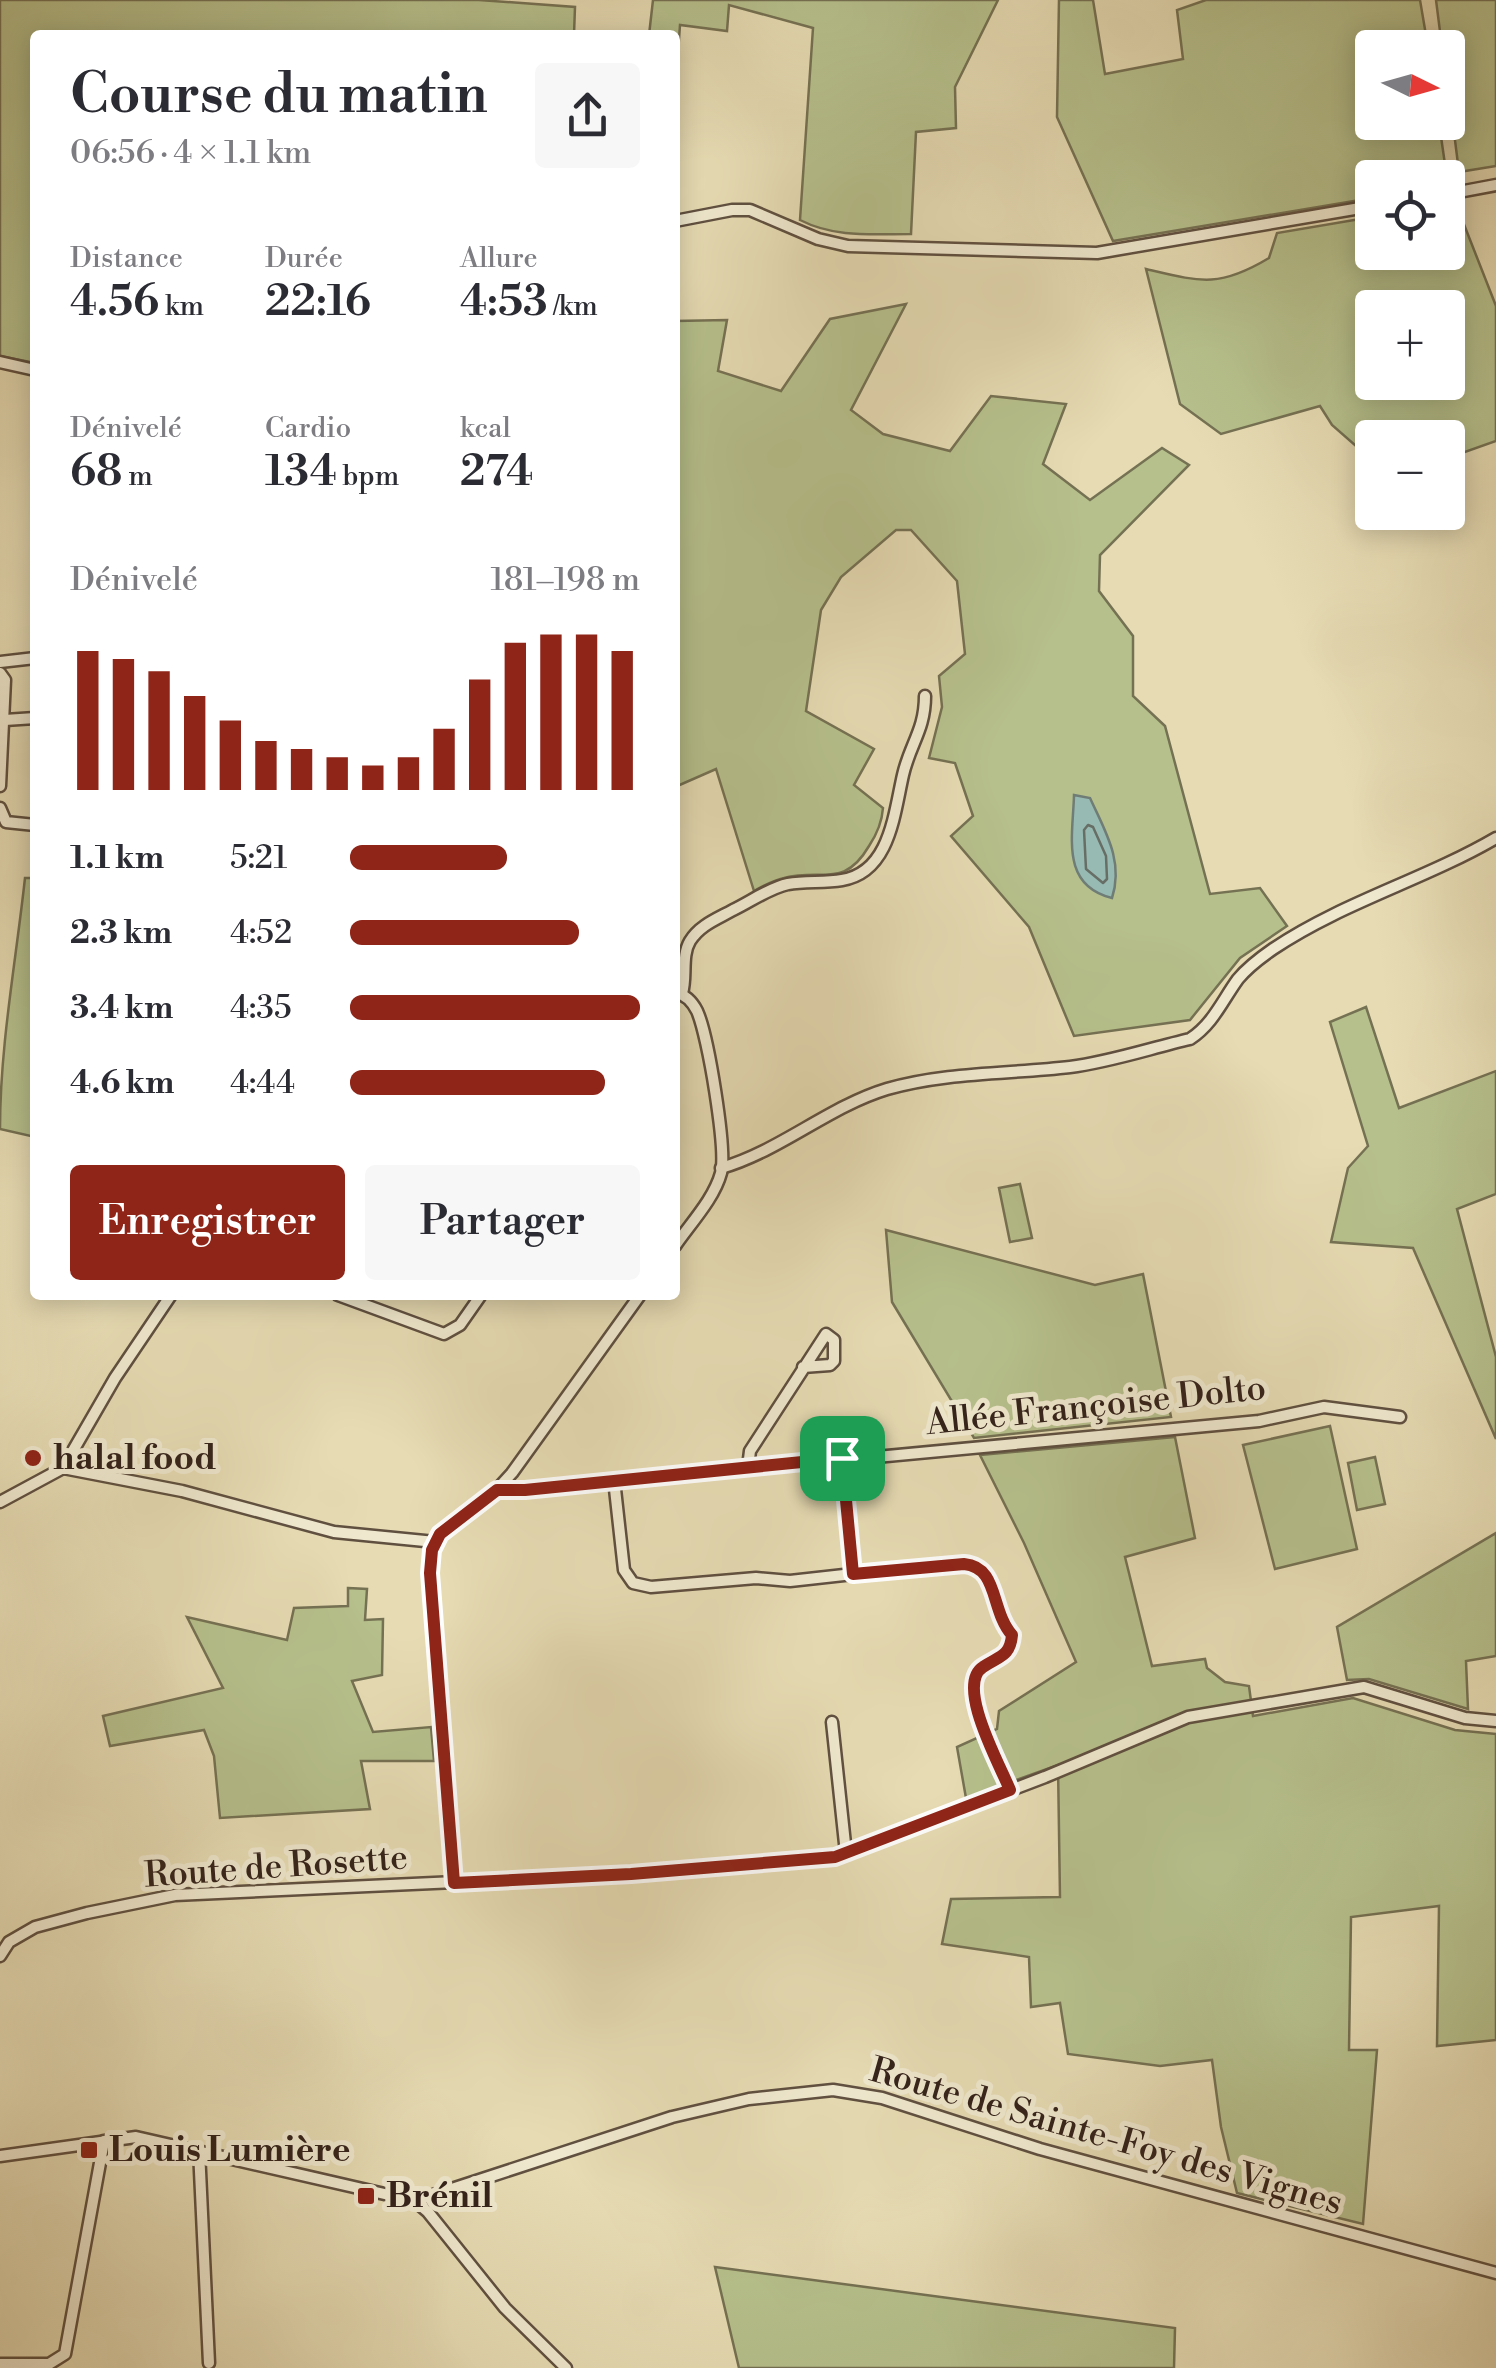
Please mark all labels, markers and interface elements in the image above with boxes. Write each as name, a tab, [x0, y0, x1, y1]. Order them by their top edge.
north arrow	[1355, 30, 1465, 140]
map controls	[1355, 30, 1465, 530]
text: Course du matin	[70, 61, 488, 130]
button: share	[535, 63, 640, 168]
text: 06:56 · 4 × 1.1 km	[70, 133, 311, 173]
button: locate	[1355, 160, 1465, 270]
text: Distance	[70, 241, 183, 276]
text: Durée	[265, 241, 343, 276]
text: Allure	[460, 241, 538, 276]
text: 4.56	[70, 276, 159, 329]
text: 22:16	[265, 276, 371, 329]
text: 4:53	[460, 276, 548, 329]
text: km	[159, 289, 204, 324]
text: /km	[548, 289, 598, 324]
button: +	[1355, 290, 1465, 400]
text: Dénivelé	[70, 411, 182, 446]
text: Cardio	[265, 411, 351, 446]
text: kcal	[460, 411, 511, 446]
button: −	[1355, 420, 1465, 530]
text: 68	[70, 446, 123, 499]
text: 134	[265, 446, 337, 499]
text: 274	[460, 446, 533, 499]
text: m	[123, 459, 153, 494]
text: bpm	[337, 459, 399, 494]
text: Dénivelé	[70, 560, 198, 600]
text: 181–198 m	[491, 560, 640, 600]
text: 1.1 km	[70, 838, 164, 878]
text: 5:21	[230, 838, 287, 878]
text: 2.3 km	[70, 913, 172, 953]
text: 4:52	[230, 913, 292, 953]
text: 3.4 km	[70, 988, 174, 1028]
text: 4:35	[230, 988, 292, 1028]
text: 4.6 km	[70, 1063, 174, 1103]
text: 4:44	[230, 1063, 295, 1103]
button: Enregistrer	[70, 1165, 345, 1280]
button: Partager	[365, 1165, 640, 1280]
street label: Allée Françoise Dolto	[923, 1367, 1268, 1445]
pin	[800, 1416, 885, 1501]
icon: arrive	[815, 1431, 870, 1486]
place label: halal food	[53, 1437, 216, 1480]
marker: halal food	[22, 1447, 44, 1469]
street label: Route de Rosette	[143, 1836, 409, 1898]
street label: Route de Sainte-Foy des Vignes	[865, 2049, 1347, 2225]
place label: Louis Lumière	[109, 2129, 350, 2172]
marker: Louis Lumière	[78, 2139, 100, 2161]
place label: Brénil	[386, 2175, 493, 2218]
marker: Brénil	[355, 2185, 377, 2207]

